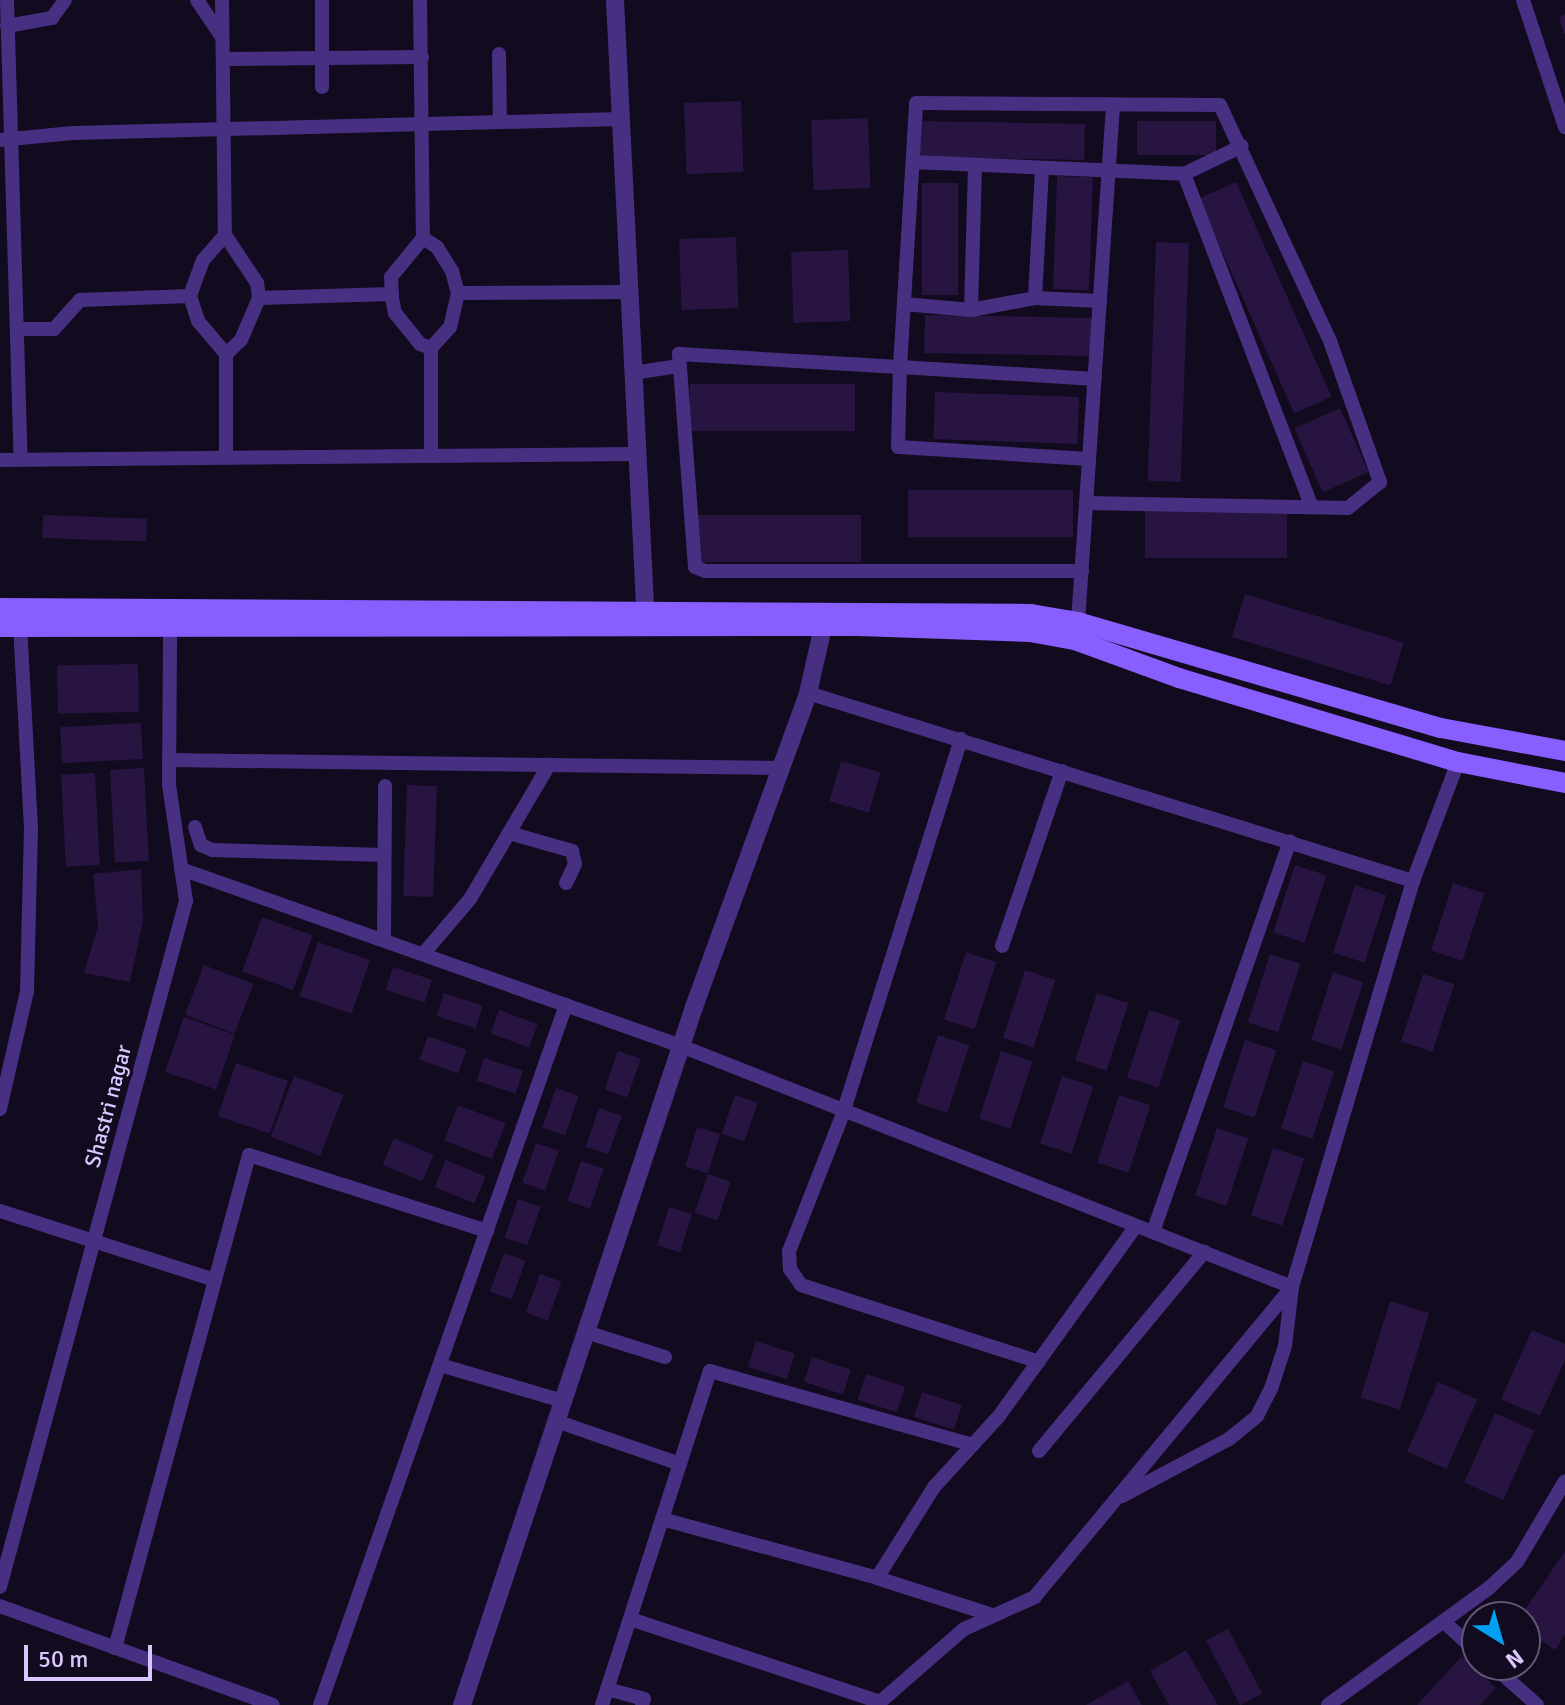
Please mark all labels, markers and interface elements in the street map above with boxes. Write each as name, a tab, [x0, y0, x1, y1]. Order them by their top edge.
street label: Shastri nagar	[79, 1042, 137, 1170]
north arrow	[1461, 1601, 1541, 1681]
scale bar	[28, 1629, 156, 1679]
text: 50 m	[38, 1644, 88, 1674]
text: N	[1500, 1644, 1529, 1674]

